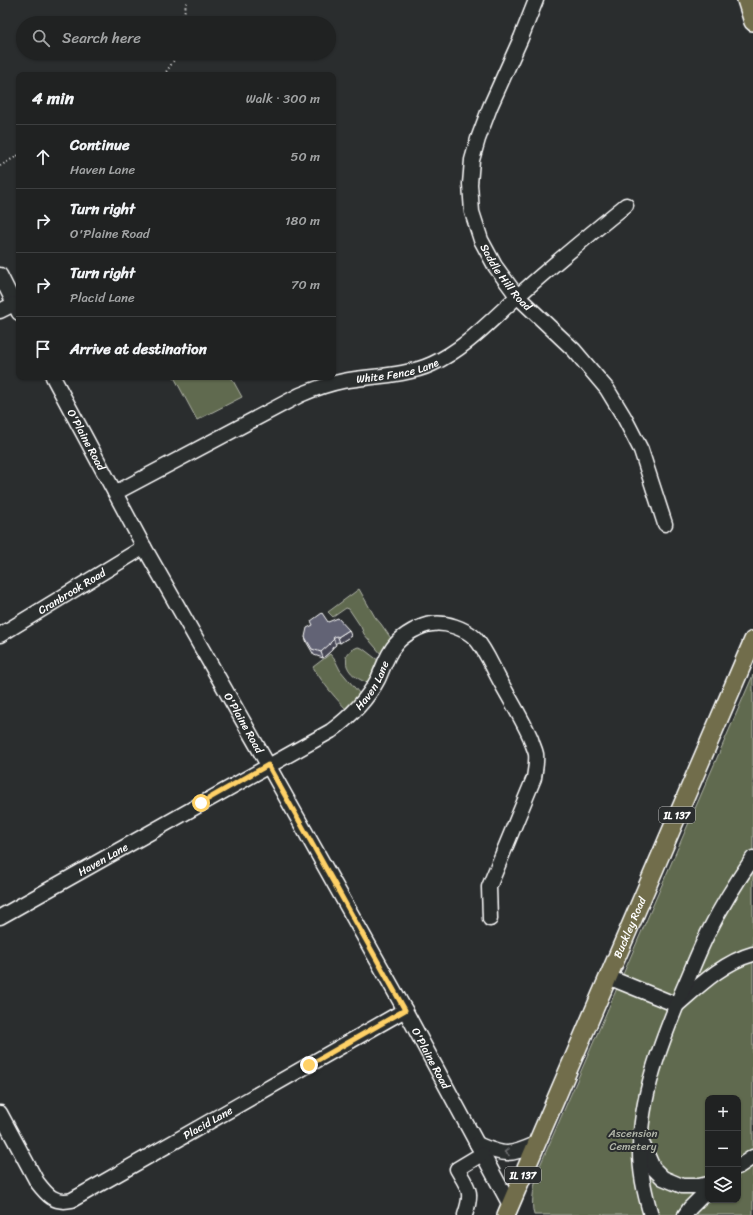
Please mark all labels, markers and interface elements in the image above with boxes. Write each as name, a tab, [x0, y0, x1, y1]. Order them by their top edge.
search box	[16, 16, 336, 60]
text: Search here	[62, 25, 141, 51]
icon: search	[30, 27, 52, 49]
text: 4 min	[32, 83, 74, 113]
text: Walk · 300 m	[246, 87, 320, 110]
text: Continue	[70, 132, 130, 158]
text: 50 m	[290, 145, 320, 168]
icon: ahead	[32, 146, 54, 168]
text: Haven Lane	[70, 158, 135, 181]
text: Turn right	[70, 196, 135, 222]
text: 180 m	[285, 209, 320, 232]
icon: right	[32, 210, 54, 232]
text: O'Plaine Road	[70, 222, 150, 245]
street label: Saddle Hill Road	[475, 240, 537, 316]
text: Turn right	[70, 260, 135, 286]
text: 70 m	[291, 273, 320, 296]
icon: right	[32, 274, 54, 296]
text: Placid Lane	[70, 286, 135, 309]
text: Arrive at destination	[70, 336, 207, 362]
icon: arrive	[32, 338, 54, 360]
street label: White Fence Lane	[355, 353, 443, 389]
street label: O'Plaine Road	[62, 406, 111, 475]
street label: Cranbrook Road	[34, 563, 111, 620]
street label: Haven Lane	[350, 657, 395, 715]
street label: O'Plaine Road	[219, 689, 269, 758]
route start	[192, 794, 210, 812]
road number: IL 137	[659, 807, 695, 823]
street label: Haven Lane	[74, 838, 132, 881]
street label: Buckley Road	[608, 893, 652, 961]
street label: O'Plaine Road	[406, 1024, 455, 1094]
route end	[300, 1056, 318, 1074]
map controls	[705, 1095, 741, 1203]
button: +	[705, 1095, 741, 1131]
street label: Placid Lane	[179, 1101, 237, 1145]
park label: Ascension Cemetery	[608, 1124, 657, 1156]
button: −	[705, 1131, 741, 1167]
one-way arrow	[504, 1148, 510, 1156]
road number: IL 137	[505, 1167, 541, 1183]
button: layers	[705, 1167, 741, 1203]

